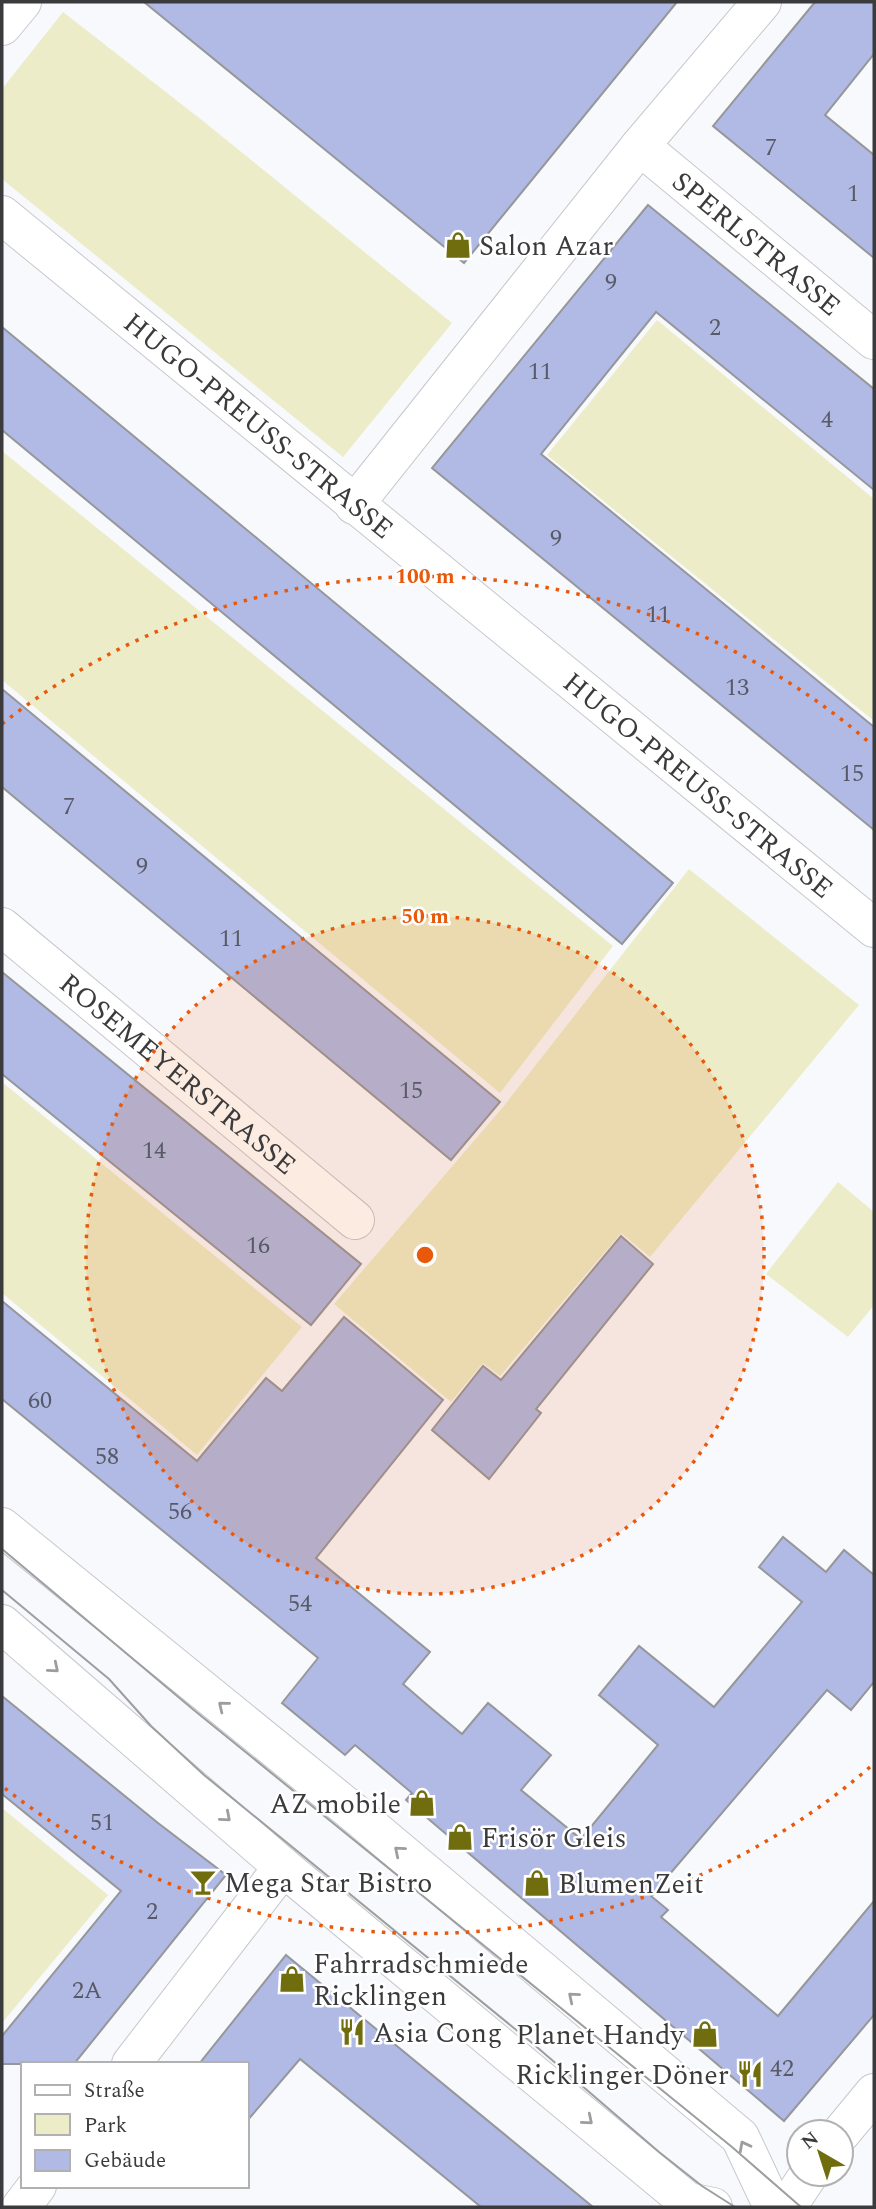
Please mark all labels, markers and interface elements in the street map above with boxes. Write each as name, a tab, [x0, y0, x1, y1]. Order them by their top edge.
house number: 7	[765, 130, 777, 166]
street label: SPERLSTRASSE	[662, 161, 850, 327]
house number: 1	[847, 176, 859, 212]
place label: Salon Azar	[479, 225, 613, 268]
shop icon: Salon Azar	[443, 230, 473, 260]
house number: 9	[605, 265, 617, 301]
street label: HUGO-PREUSS-STRASSE	[113, 303, 403, 550]
house number: 2	[709, 310, 721, 346]
house number: 11	[528, 354, 552, 390]
house number: 4	[821, 402, 833, 438]
house number: 9	[550, 521, 562, 557]
text: 100 m	[395, 561, 455, 593]
house number: 11	[646, 597, 670, 633]
street label: HUGO-PREUSS-STRASSE	[553, 662, 842, 910]
house number: 13	[725, 670, 749, 706]
house number: 15	[840, 756, 864, 792]
house number: 7	[63, 789, 75, 825]
house number: 9	[136, 849, 148, 885]
text: 50 m	[401, 901, 449, 933]
house number: 11	[219, 921, 243, 957]
street label: ROSEMEYERSTRASSE	[49, 963, 305, 1186]
house number: 15	[399, 1073, 423, 1109]
house number: 14	[142, 1133, 166, 1169]
house number: 16	[246, 1228, 270, 1264]
centre of rings	[413, 1243, 437, 1267]
house number: 60	[28, 1383, 52, 1419]
house number: 58	[95, 1439, 119, 1475]
house number: 56	[168, 1494, 192, 1530]
house number: 54	[288, 1586, 312, 1622]
one-way arrow	[45, 1660, 58, 1672]
one-way arrow	[218, 1702, 231, 1714]
place label: AZ mobile	[270, 1783, 401, 1826]
shop icon: AZ mobile	[407, 1788, 437, 1818]
house number: 51	[90, 1805, 114, 1841]
one-way arrow	[217, 1809, 230, 1821]
place label: Frisör Gleis	[481, 1817, 627, 1860]
shop icon: Frisör Gleis	[445, 1822, 475, 1852]
one-way arrow	[394, 1846, 406, 1859]
place label: Mega Star Bistro	[224, 1862, 432, 1905]
place label: BlumenZeit	[558, 1863, 704, 1906]
bar icon: Mega Star Bistro	[188, 1867, 218, 1897]
shop icon: BlumenZeit	[522, 1868, 552, 1898]
house number: 2	[146, 1894, 158, 1930]
place label: Fahrradschmiede Ricklingen	[313, 1943, 529, 2018]
shop icon: Fahrradschmiede Ricklingen	[277, 1964, 307, 1994]
house number: 2A	[72, 1973, 102, 2009]
one-way arrow	[568, 1993, 581, 2005]
place label: Asia Cong	[373, 2012, 502, 2055]
place label: Planet Handy	[516, 2014, 686, 2057]
restaurant icon: Asia Cong	[337, 2017, 367, 2047]
shop icon: Planet Handy	[690, 2019, 720, 2049]
house number: 42	[770, 2051, 794, 2087]
place label: Ricklinger Döner	[515, 2054, 729, 2097]
restaurant icon: Ricklinger Döner	[735, 2059, 765, 2089]
legend	[21, 2062, 248, 2188]
text: Straße	[84, 2075, 145, 2107]
text: Park	[84, 2110, 128, 2142]
one-way arrow	[580, 2112, 593, 2124]
north arrow	[785, 2118, 855, 2188]
text: N	[795, 2125, 825, 2157]
one-way arrow	[738, 2140, 752, 2153]
text: Gebäude	[84, 2145, 166, 2177]

